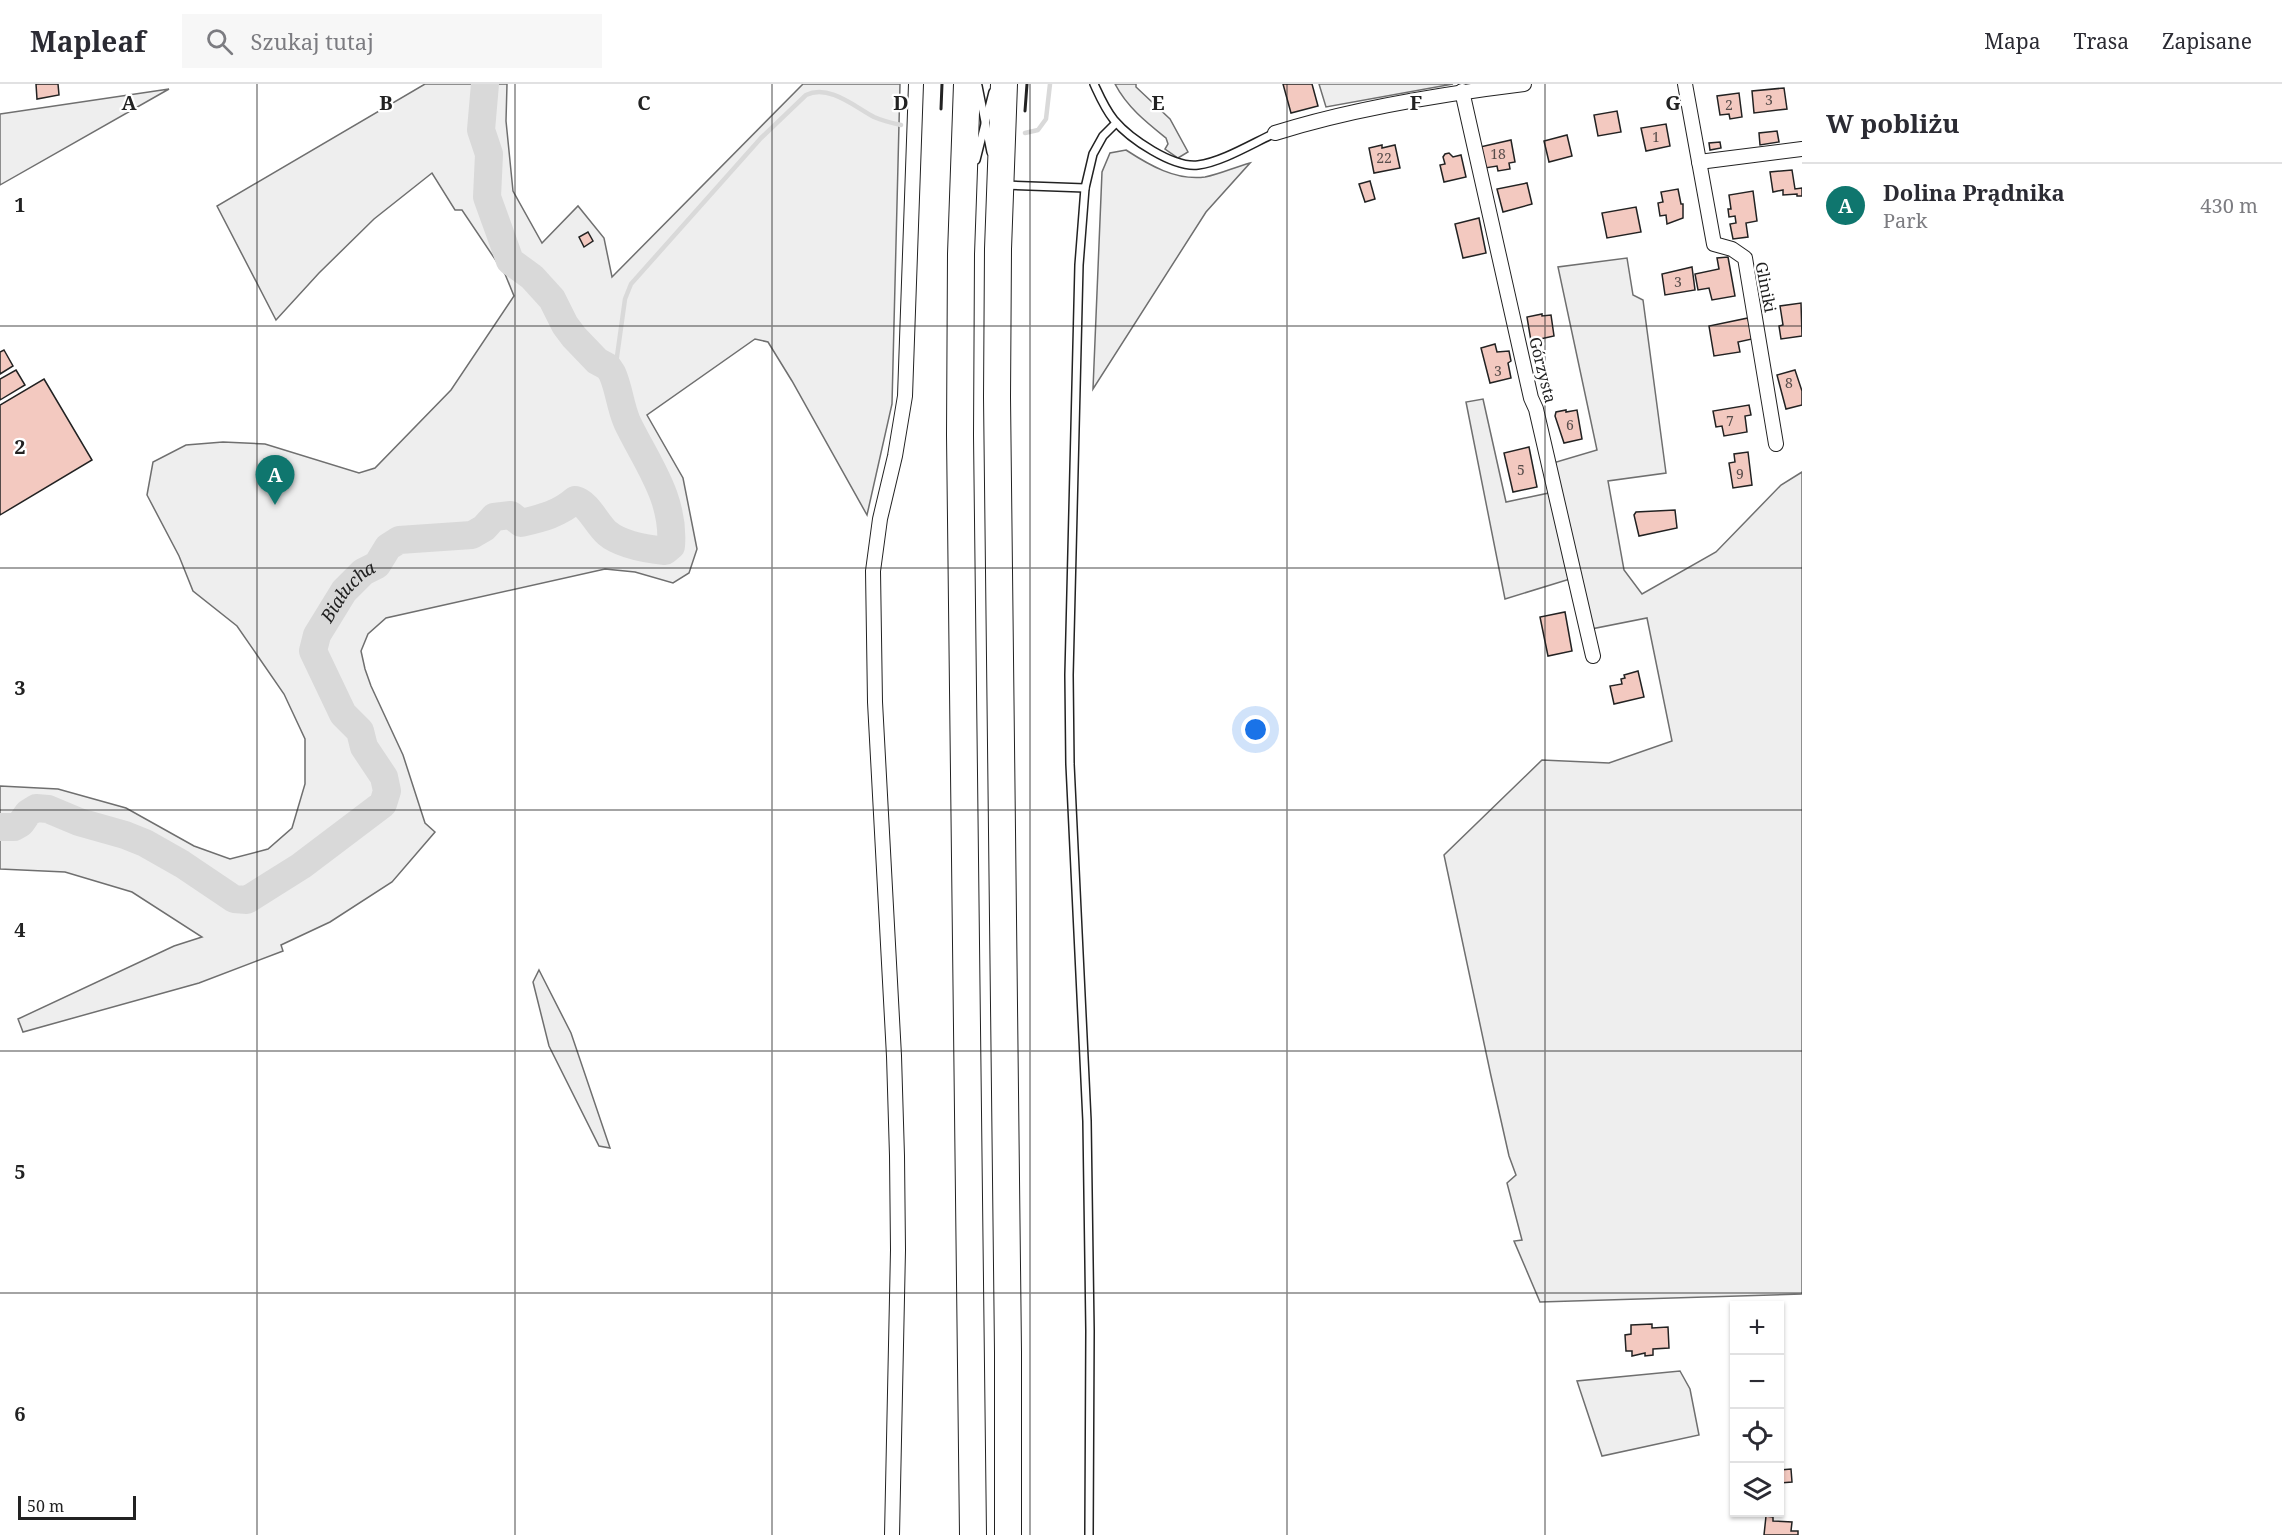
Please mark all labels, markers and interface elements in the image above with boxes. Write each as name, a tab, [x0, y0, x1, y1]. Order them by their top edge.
search box	[182, 14, 602, 68]
text: Mapleaf	[30, 22, 146, 60]
icon: search	[203, 25, 236, 58]
text: Szukaj tutaj	[251, 26, 374, 56]
text: Mapa	[1984, 27, 2041, 55]
text: Trasa	[2074, 27, 2129, 55]
text: Zapisane	[2162, 27, 2252, 55]
text: A	[121, 89, 137, 116]
text: B	[379, 89, 393, 116]
text: C	[637, 89, 651, 116]
text: D	[893, 89, 909, 116]
text: E	[1151, 89, 1165, 116]
text: F	[1410, 89, 1422, 116]
text: G	[1665, 89, 1681, 116]
house number: 3	[1765, 90, 1773, 109]
house number: 2	[1725, 95, 1733, 114]
text: W pobliżu	[1826, 105, 1960, 141]
house number: 1	[1652, 127, 1660, 146]
house number: 18	[1490, 144, 1506, 163]
house number: 22	[1376, 148, 1392, 167]
text: Dolina Prądnika	[1883, 177, 2065, 207]
text: 1	[14, 191, 26, 218]
text: A	[1838, 192, 1853, 219]
text: 430 m	[2200, 192, 2258, 219]
text: Park	[1883, 207, 1927, 234]
street label: Gliniki	[1750, 260, 1782, 314]
house number: 3	[1674, 272, 1682, 291]
street label: Górzysta	[1524, 335, 1562, 405]
house number: 3	[1494, 361, 1502, 380]
house number: 8	[1785, 373, 1793, 392]
house number: 7	[1726, 411, 1734, 430]
house number: 6	[1566, 415, 1574, 434]
text: 2	[14, 433, 26, 460]
pin: A	[256, 456, 294, 505]
house number: 5	[1517, 460, 1525, 479]
house number: 9	[1736, 464, 1744, 483]
water label: Białucha	[314, 555, 379, 628]
text: 3	[14, 674, 26, 701]
your location	[1241, 715, 1270, 744]
text: 4	[14, 916, 26, 943]
text: 5	[14, 1158, 26, 1185]
map controls	[1730, 1301, 1784, 1517]
button: +	[1730, 1301, 1784, 1355]
button: −	[1730, 1355, 1784, 1409]
text: 6	[14, 1400, 26, 1427]
button: locate	[1730, 1409, 1784, 1463]
button: layers	[1730, 1463, 1784, 1517]
scale bar	[18, 1493, 136, 1520]
text: 50 m	[27, 1495, 64, 1517]

